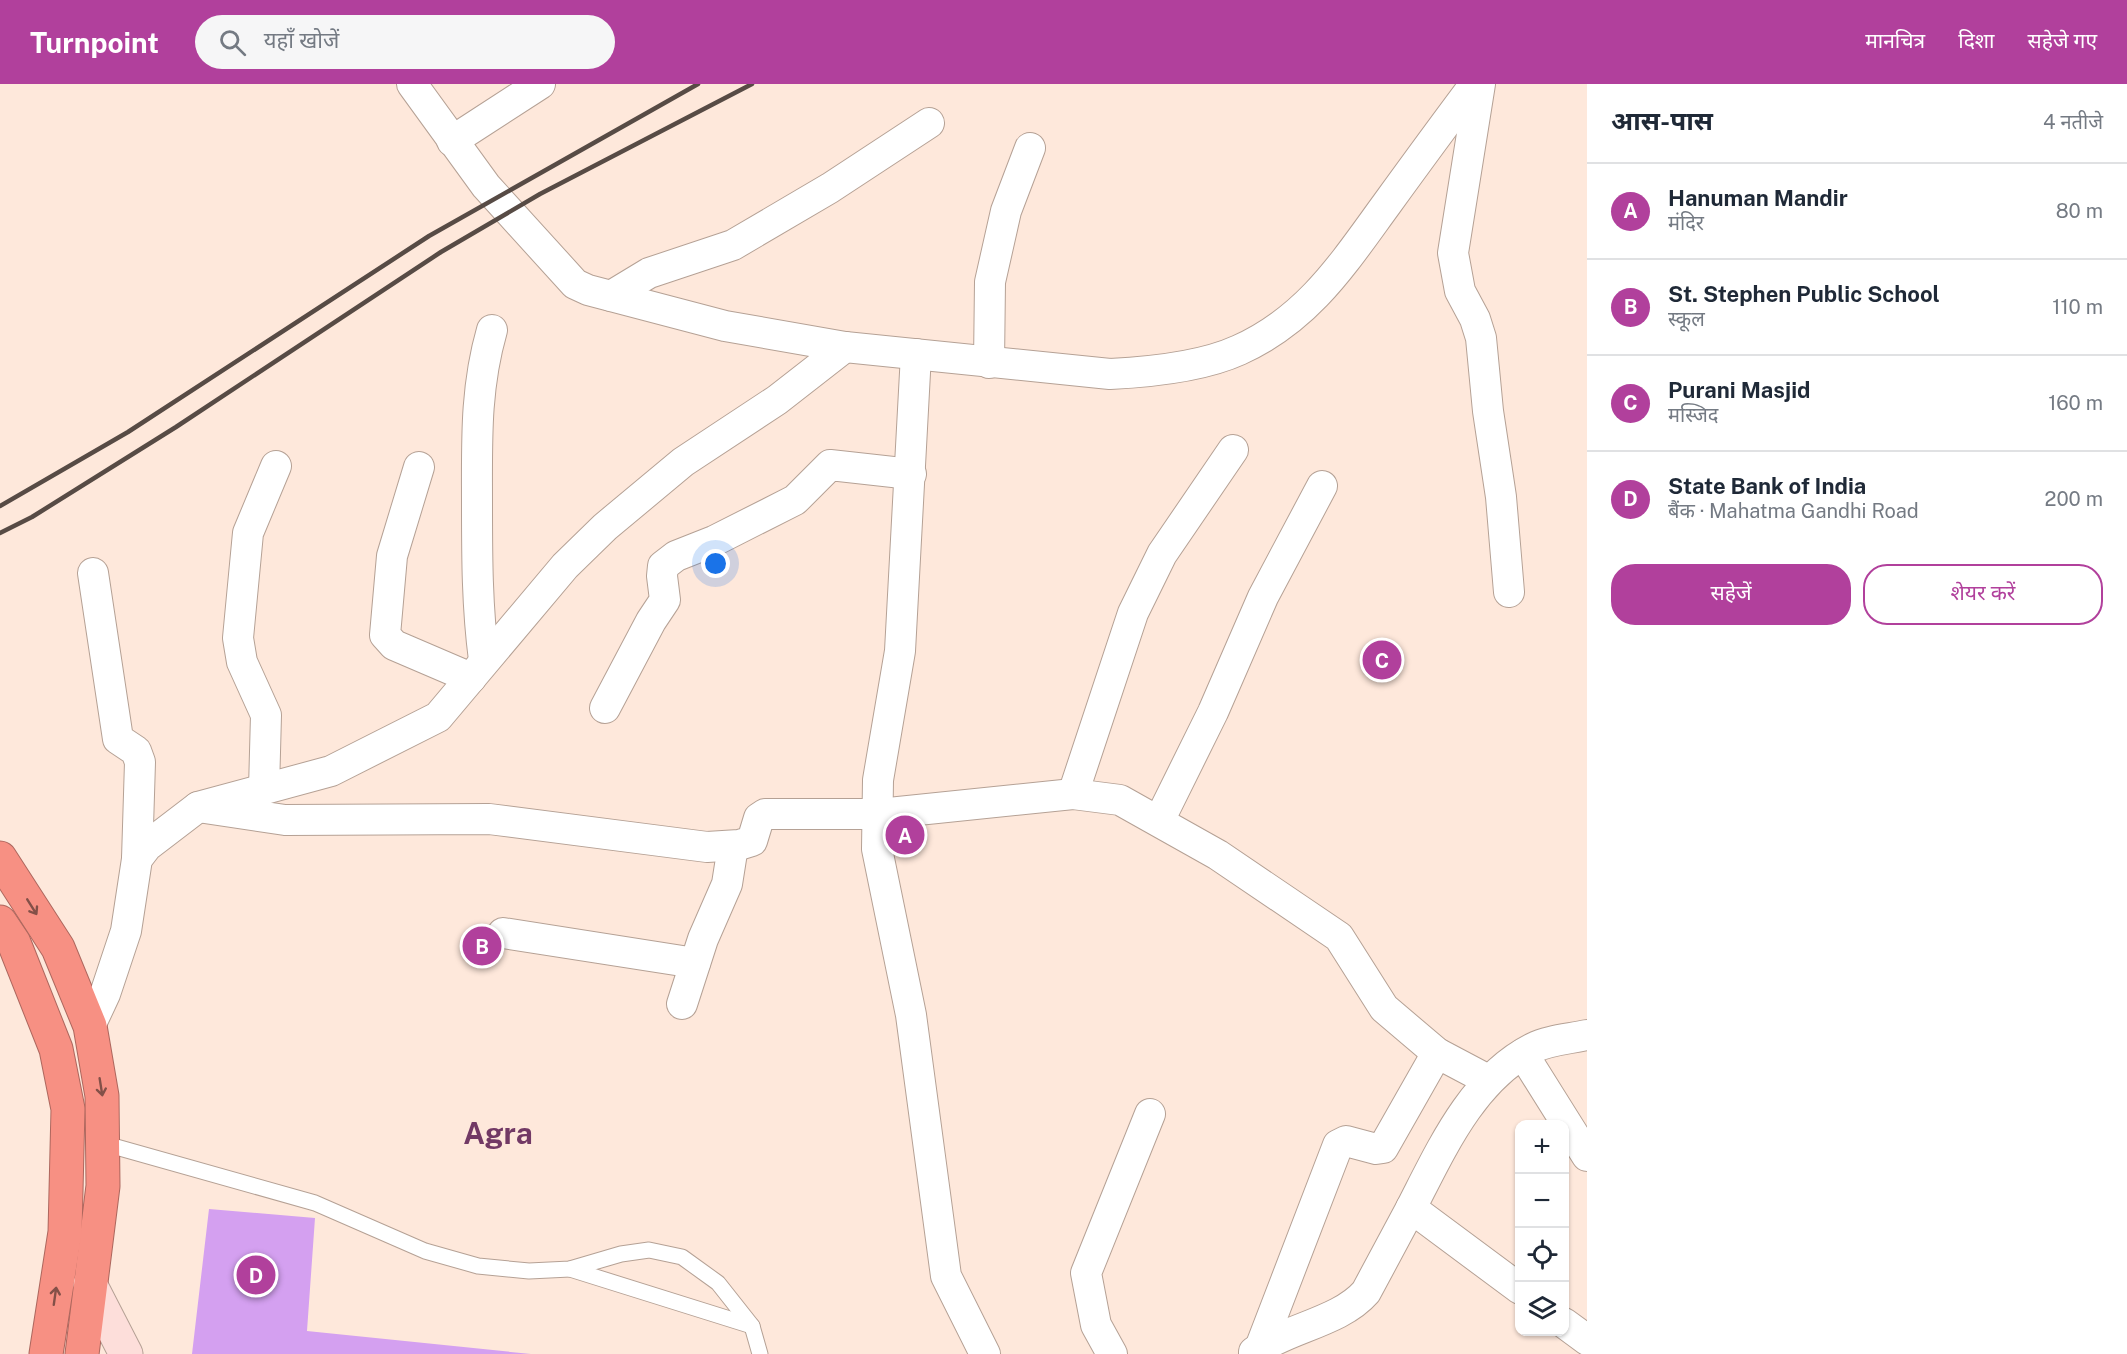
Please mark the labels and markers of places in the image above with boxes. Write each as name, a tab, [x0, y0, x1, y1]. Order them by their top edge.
pin: C	[1362, 638, 1402, 682]
pin: A	[886, 812, 924, 858]
pin: B	[462, 924, 502, 968]
pin: D	[236, 1252, 276, 1298]

